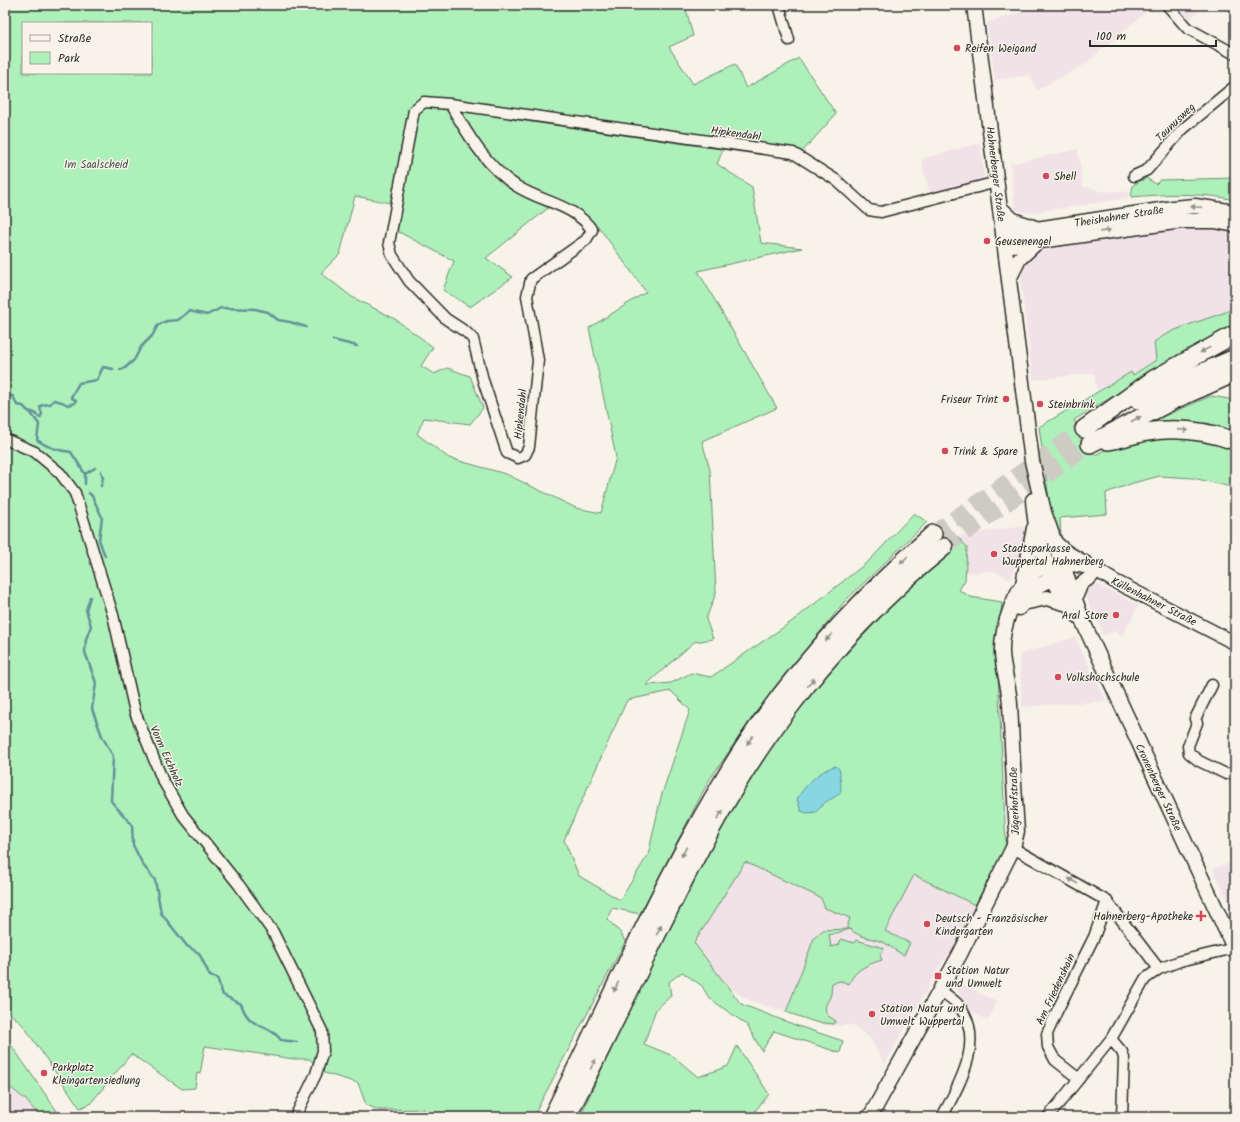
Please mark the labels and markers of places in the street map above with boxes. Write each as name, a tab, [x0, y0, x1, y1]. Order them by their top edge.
place label: Reifen Weigand	[965, 40, 1037, 58]
marker: Reifen Weigand	[952, 43, 962, 53]
place label: Shell	[1054, 168, 1076, 186]
marker: Shell	[1041, 171, 1051, 181]
place label: Geusenengel	[995, 233, 1051, 251]
marker: Geusenengel	[982, 236, 992, 246]
place label: Friseur Trint	[941, 391, 999, 409]
marker: Friseur Trint	[1001, 394, 1011, 404]
place label: Steinbrink	[1048, 396, 1095, 414]
marker: Steinbrink	[1035, 399, 1045, 409]
place label: Trink & Spare	[953, 443, 1018, 461]
marker: Trink & Spare	[940, 446, 950, 456]
place label: Stadtsparkasse Wuppertal Hahnerberg	[1002, 540, 1104, 571]
marker: Stadtsparkasse Wuppertal Hahnerberg	[989, 549, 999, 559]
place label: Aral Store	[1062, 607, 1108, 625]
marker: Aral Store	[1111, 610, 1121, 620]
place label: Volkshochschule	[1066, 669, 1140, 687]
marker: Volkshochschule	[1053, 672, 1063, 682]
place label: Hahnerberg-Apotheke	[1093, 908, 1193, 926]
place label: Deutsch - Französischer Kindergarten	[935, 910, 1049, 941]
marker: Hahnerberg-Apotheke	[1196, 911, 1206, 921]
marker: Deutsch - Französischer Kindergarten	[922, 919, 932, 929]
place label: Station Natur und Umwelt	[946, 962, 1011, 993]
marker: Station Natur und Umwelt	[933, 971, 943, 981]
place label: Station Natur und Umwelt Wuppertal	[880, 1000, 965, 1031]
marker: Station Natur und Umwelt Wuppertal	[867, 1009, 877, 1019]
place label: Parkplatz Kleingartensiedlung	[52, 1059, 141, 1090]
marker: Parkplatz Kleingartensiedlung	[39, 1068, 49, 1078]

